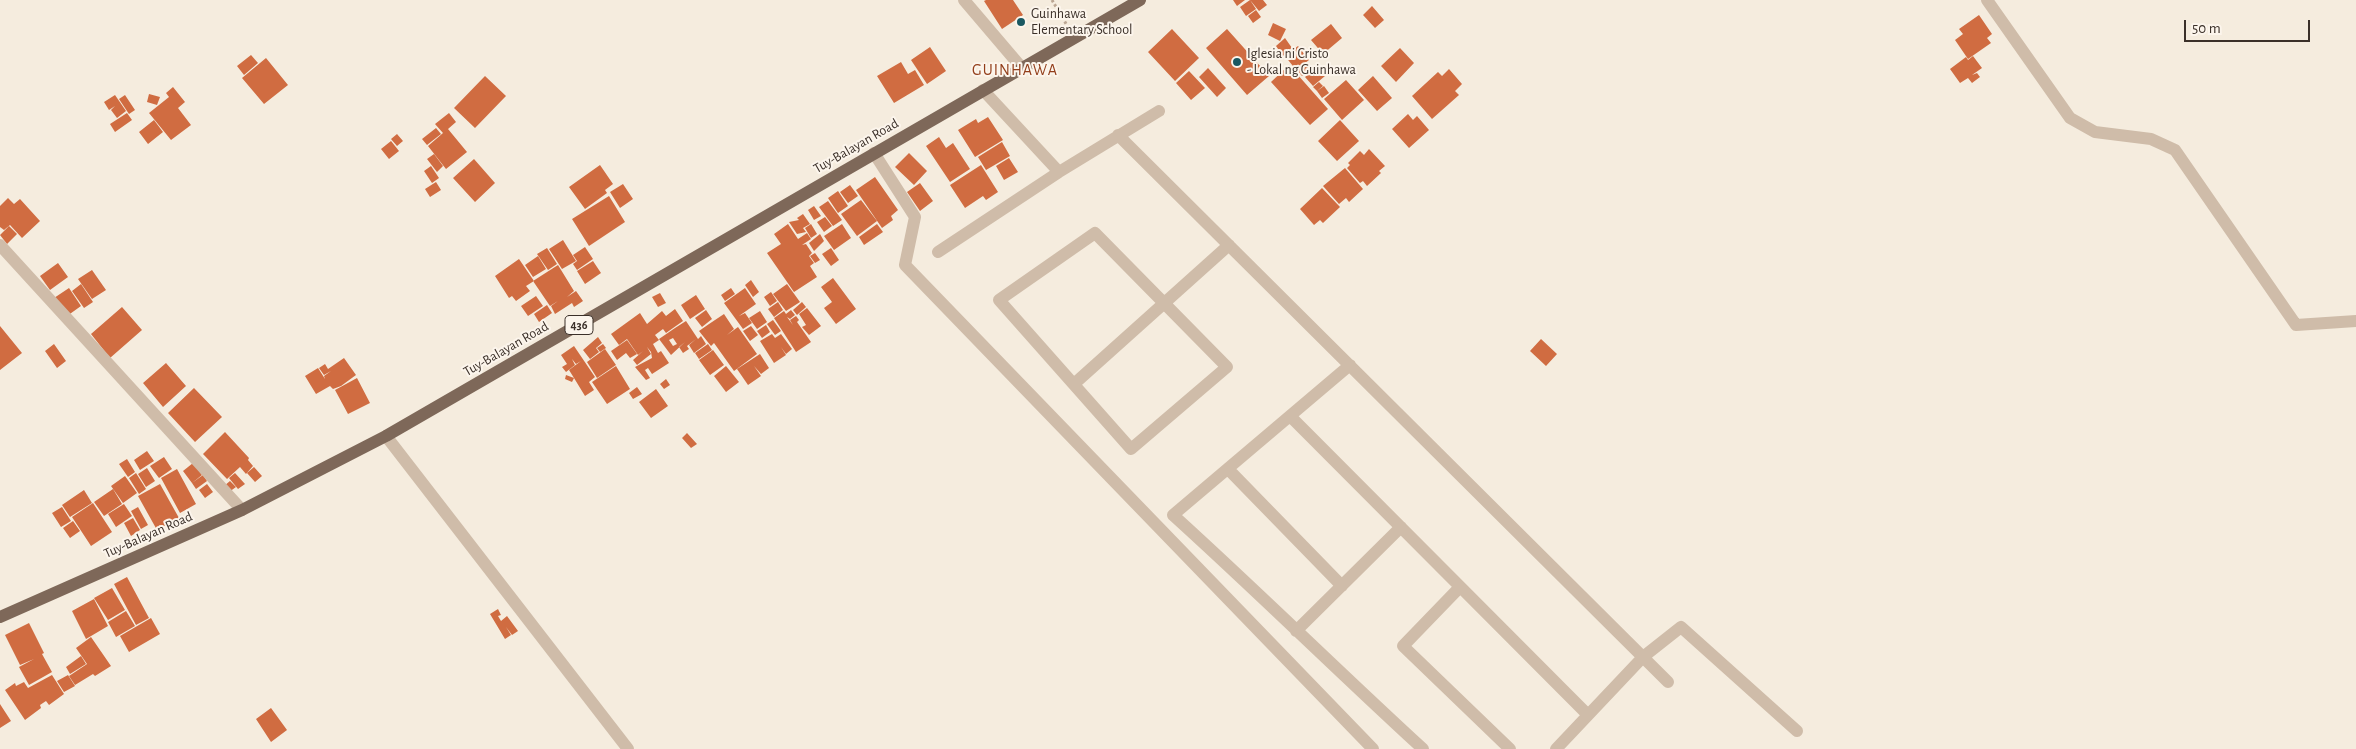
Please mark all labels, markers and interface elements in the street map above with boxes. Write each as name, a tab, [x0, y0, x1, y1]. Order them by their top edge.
place label: Guinhawa Elementary School	[1031, 6, 1132, 38]
scale bar	[2186, 10, 2312, 42]
marker: Guinhawa Elementary School	[1015, 16, 1027, 28]
text: 50 m	[2192, 21, 2221, 36]
place label: Iglesia ni Cristo - Lokal ng Guinhawa	[1247, 46, 1356, 78]
marker: Iglesia ni Cristo - Lokal ng Guinhawa	[1231, 56, 1243, 68]
district label: GUINHAWA	[971, 60, 1059, 80]
street label: Tuy-Balayan Road	[810, 115, 902, 177]
road number: 436	[565, 316, 593, 334]
street label: Tuy-Balayan Road	[460, 318, 552, 380]
street label: Tuy-Balayan Road	[101, 508, 195, 562]

